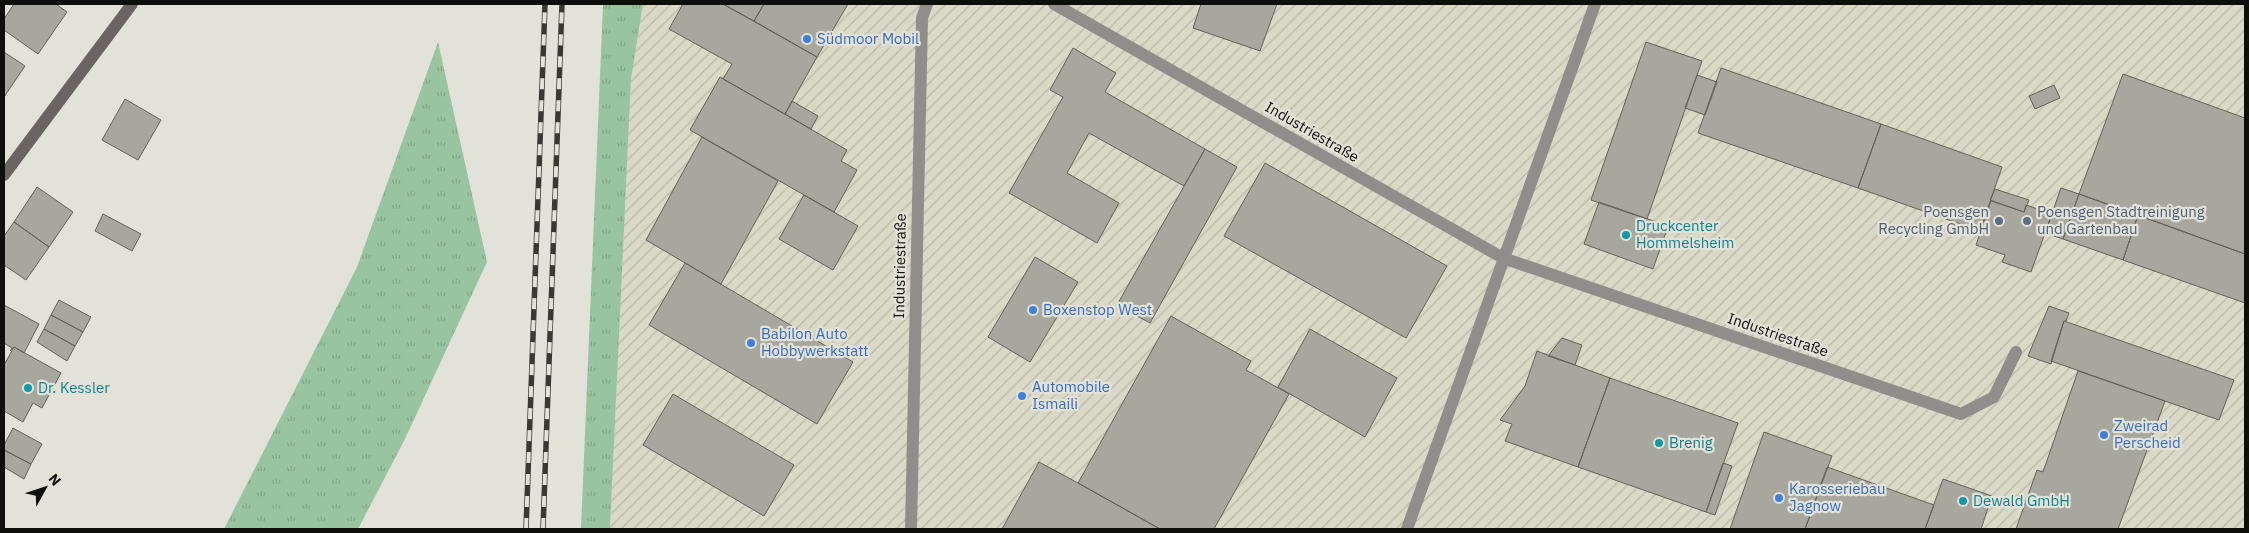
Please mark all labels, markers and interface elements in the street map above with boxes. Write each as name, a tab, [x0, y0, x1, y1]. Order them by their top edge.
place label: Südmoor Mobil	[817, 29, 919, 48]
marker: Südmoor Mobil	[801, 33, 813, 45]
street label: Industriestraße	[1262, 97, 1363, 166]
place label: Poensgen Recycling GmbH	[1878, 202, 1989, 238]
place label: Poensgen Stadtreinigung und Gartenbau	[2037, 202, 2205, 238]
street label: Industriestraße	[889, 213, 910, 319]
marker: Poensgen Recycling GmbH	[1993, 215, 2005, 227]
marker: Poensgen Stadtreinigung und Gartenbau	[2021, 215, 2033, 227]
place label: Druckcenter Hommelsheim	[1636, 216, 1734, 252]
marker: Druckcenter Hommelsheim	[1620, 229, 1632, 241]
place label: Boxenstop West	[1043, 300, 1152, 319]
marker: Boxenstop West	[1027, 304, 1039, 316]
street label: Industriestraße	[1725, 308, 1831, 361]
place label: Babilon Auto Hobbywerkstatt	[761, 324, 869, 360]
marker: Babilon Auto Hobbywerkstatt	[745, 337, 757, 349]
place label: Automobile Ismaili	[1032, 377, 1110, 413]
place label: Dr. Kessler	[38, 378, 110, 397]
marker: Dr. Kessler	[22, 382, 34, 394]
marker: Automobile Ismaili	[1016, 390, 1028, 402]
place label: Zweirad Perscheid	[2114, 416, 2181, 452]
marker: Zweirad Perscheid	[2098, 429, 2110, 441]
place label: Brenig	[1669, 433, 1713, 452]
marker: Brenig	[1653, 437, 1665, 449]
north arrow	[20, 463, 70, 513]
text: N	[45, 470, 65, 489]
place label: Karosseriebau Jagnow	[1789, 479, 1886, 515]
place label: Dewald GmbH	[1973, 491, 2070, 510]
marker: Karosseriebau Jagnow	[1773, 492, 1785, 504]
marker: Dewald GmbH	[1957, 495, 1969, 507]

